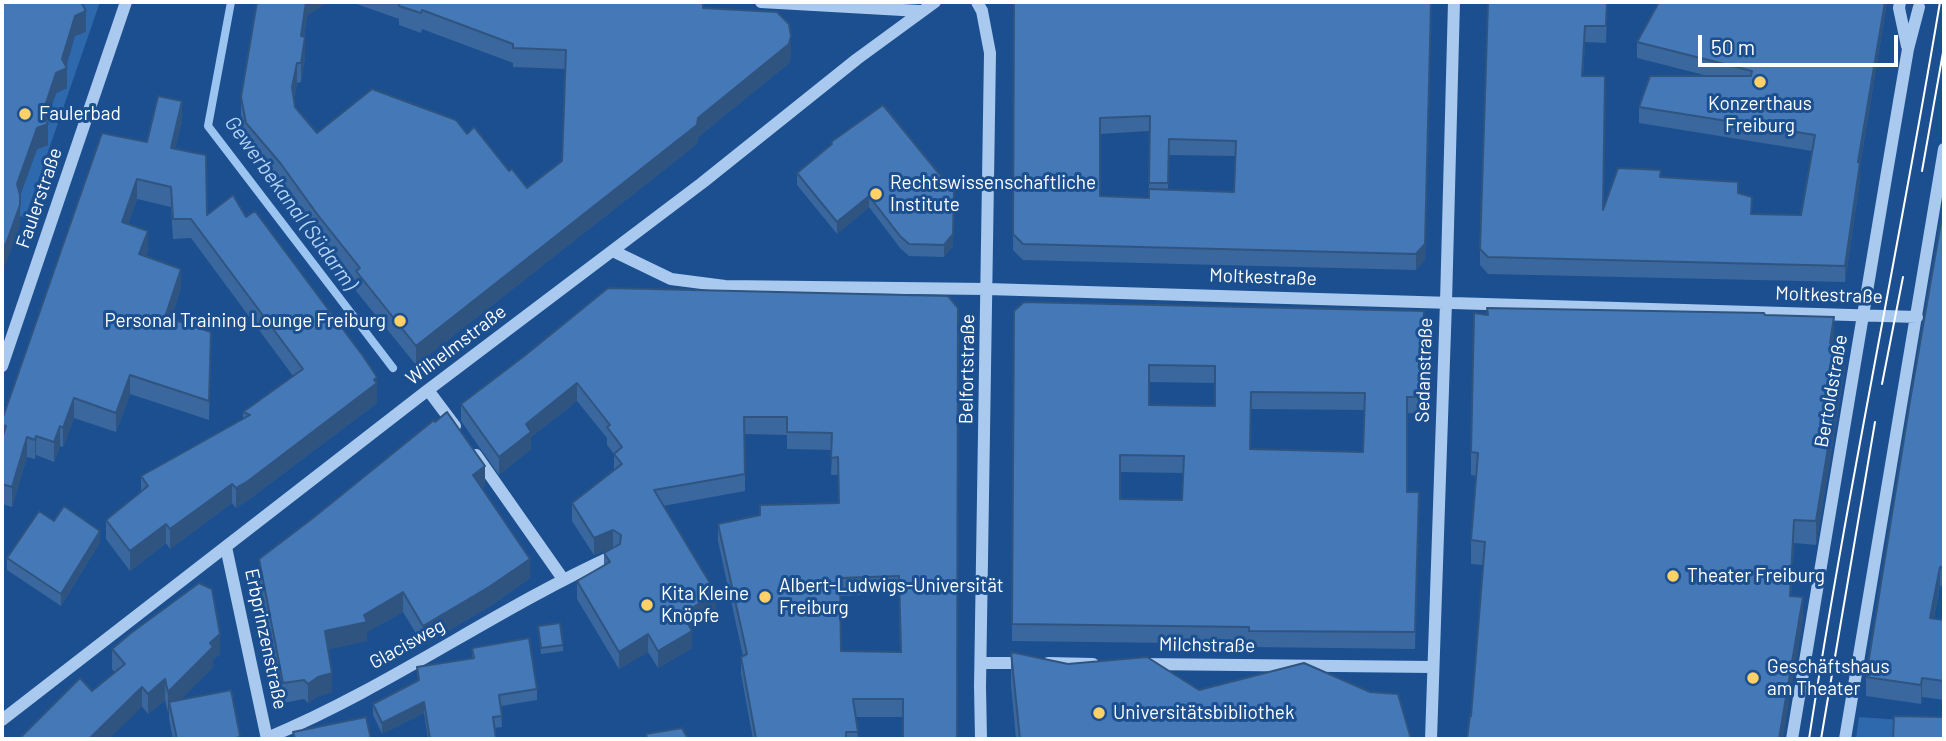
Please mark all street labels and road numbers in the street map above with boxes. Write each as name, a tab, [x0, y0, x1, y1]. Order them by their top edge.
street label: Faulerstraße	[11, 145, 67, 251]
street label: Moltkestraße	[1209, 264, 1317, 290]
street label: Moltkestraße	[1775, 282, 1883, 308]
street label: Wilhelmstraße	[401, 300, 511, 390]
street label: Belfortstraße	[955, 314, 979, 424]
street label: Sedanstraße	[1411, 317, 1437, 423]
street label: Bertoldstraße	[1810, 333, 1852, 449]
street label: Erbprinzenstraße	[240, 566, 292, 712]
street label: Glacisweg	[365, 614, 449, 674]
street label: Milchstraße	[1159, 633, 1255, 657]

